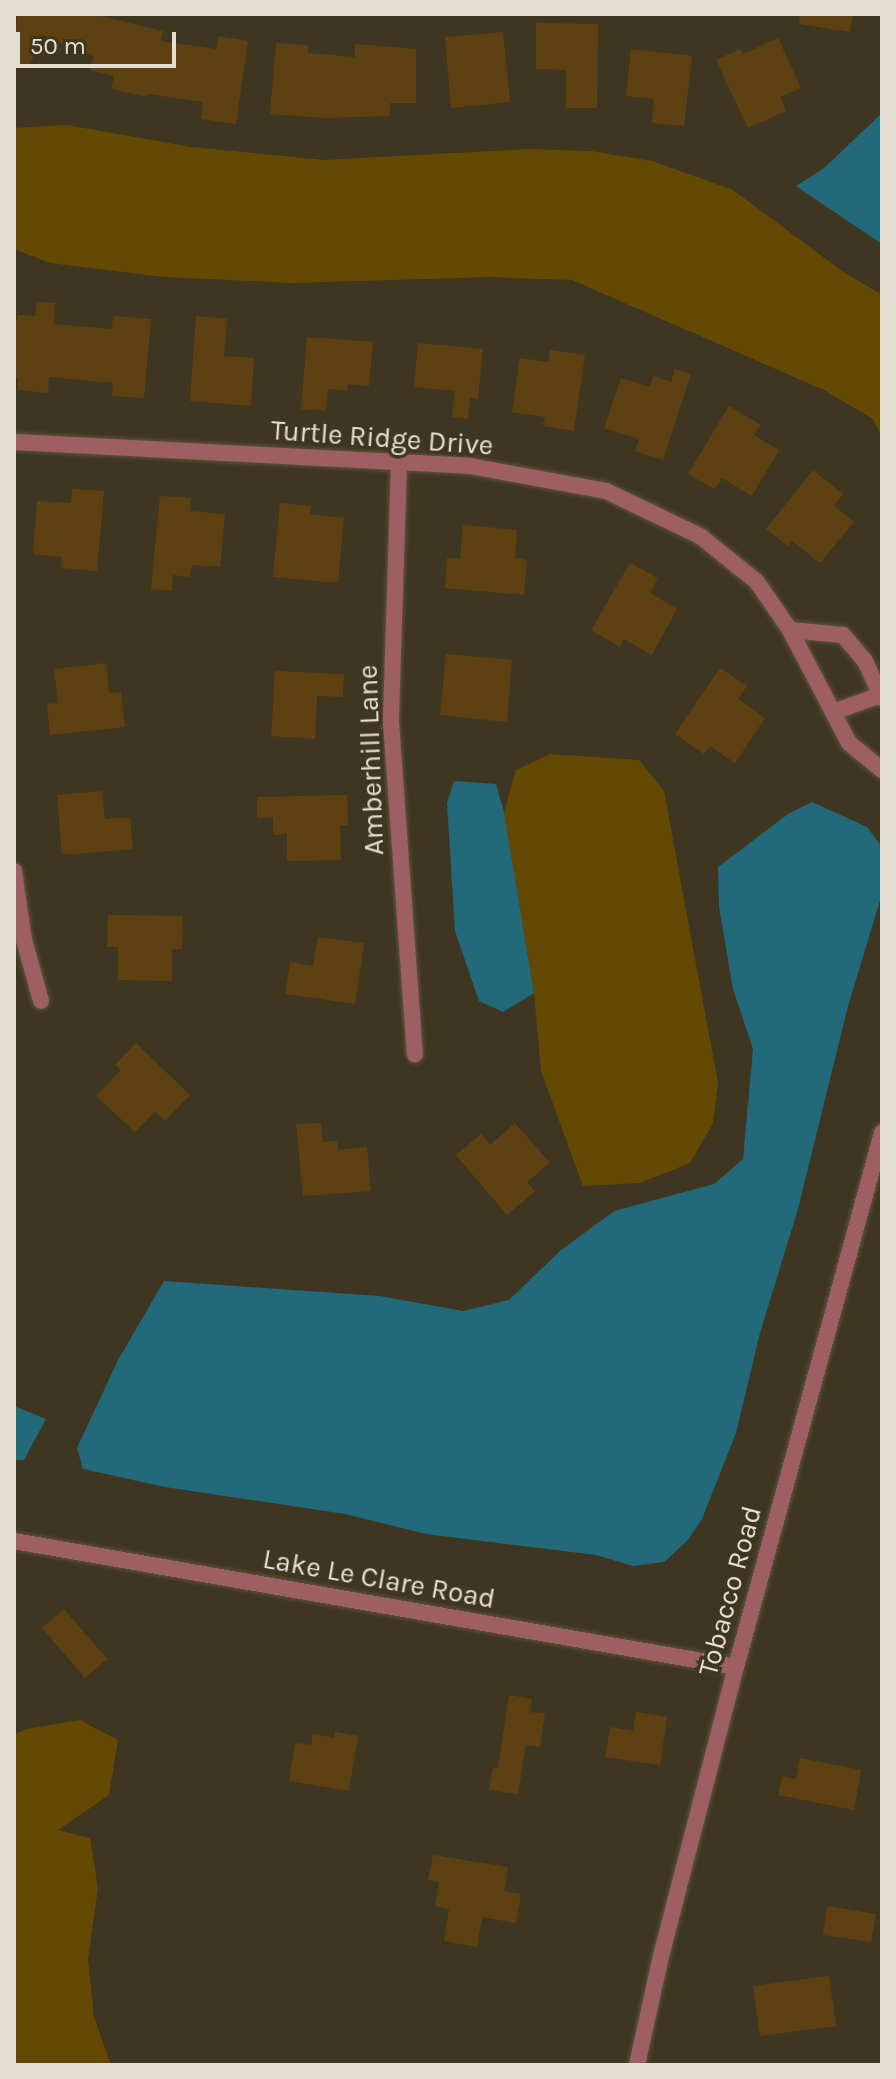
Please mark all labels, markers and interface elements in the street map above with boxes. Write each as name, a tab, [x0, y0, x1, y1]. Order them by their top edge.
scale bar	[20, 16, 180, 66]
text: 50 m	[30, 32, 86, 60]
street label: Turtle Ridge Drive	[270, 413, 494, 463]
street label: Amberhill Lane	[351, 664, 391, 856]
street label: Tobacco Road	[691, 1502, 769, 1680]
street label: Lake Le Clare Road	[260, 1542, 498, 1616]

